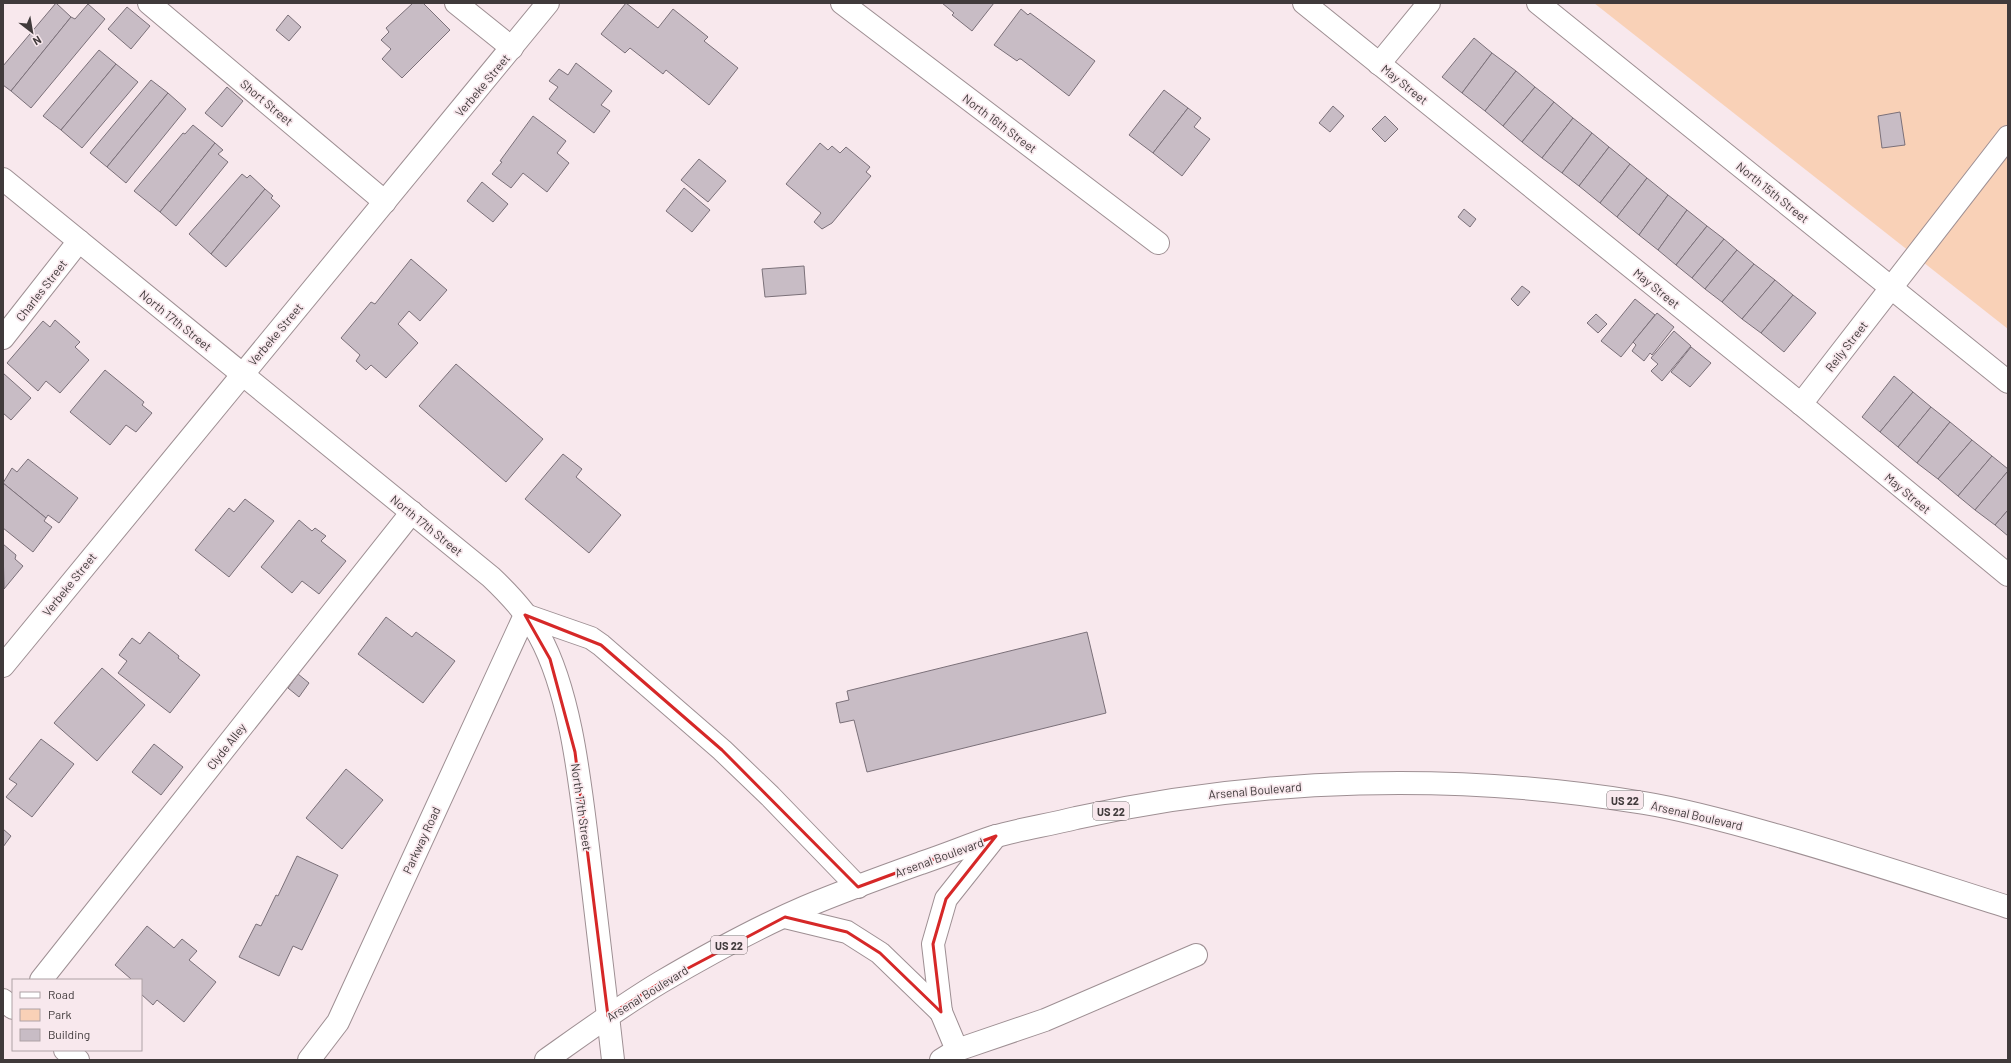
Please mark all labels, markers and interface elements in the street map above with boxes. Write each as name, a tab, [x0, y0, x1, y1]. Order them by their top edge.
north arrow	[12, 12, 52, 52]
text: N	[31, 34, 44, 48]
street label: Verbeke Street	[452, 51, 512, 119]
street label: May Street	[1379, 61, 1431, 107]
street label: Short Street	[238, 76, 296, 128]
street label: North 16th Street	[960, 91, 1040, 155]
street label: North 15th Street	[1734, 159, 1812, 225]
street label: Charles Street	[13, 256, 69, 324]
street label: May Street	[1631, 265, 1683, 311]
street label: North 17th Street	[137, 287, 215, 353]
street label: Verbeke Street	[245, 300, 305, 368]
street label: Reily Street	[1822, 318, 1870, 374]
street label: May Street	[1882, 470, 1934, 516]
street label: North 17th Street	[388, 492, 466, 558]
street label: Verbeke Street	[39, 549, 99, 619]
street label: Clyde Alley	[203, 720, 249, 772]
street label: North 17th Street	[569, 762, 595, 852]
street label: Arsenal Boulevard	[1208, 779, 1302, 801]
road number: US 22	[1607, 791, 1643, 809]
street label: Arsenal Boulevard	[1650, 798, 1744, 832]
road number: US 22	[1093, 802, 1129, 820]
street label: Parkway Road	[399, 804, 443, 876]
street label: Arsenal Boulevard	[893, 834, 985, 880]
road number: US 22	[711, 936, 747, 954]
street label: Arsenal Boulevard	[604, 962, 690, 1024]
legend	[12, 979, 142, 1051]
text: Road	[48, 987, 75, 1001]
text: Park	[48, 1007, 72, 1021]
text: Building	[48, 1027, 90, 1041]

